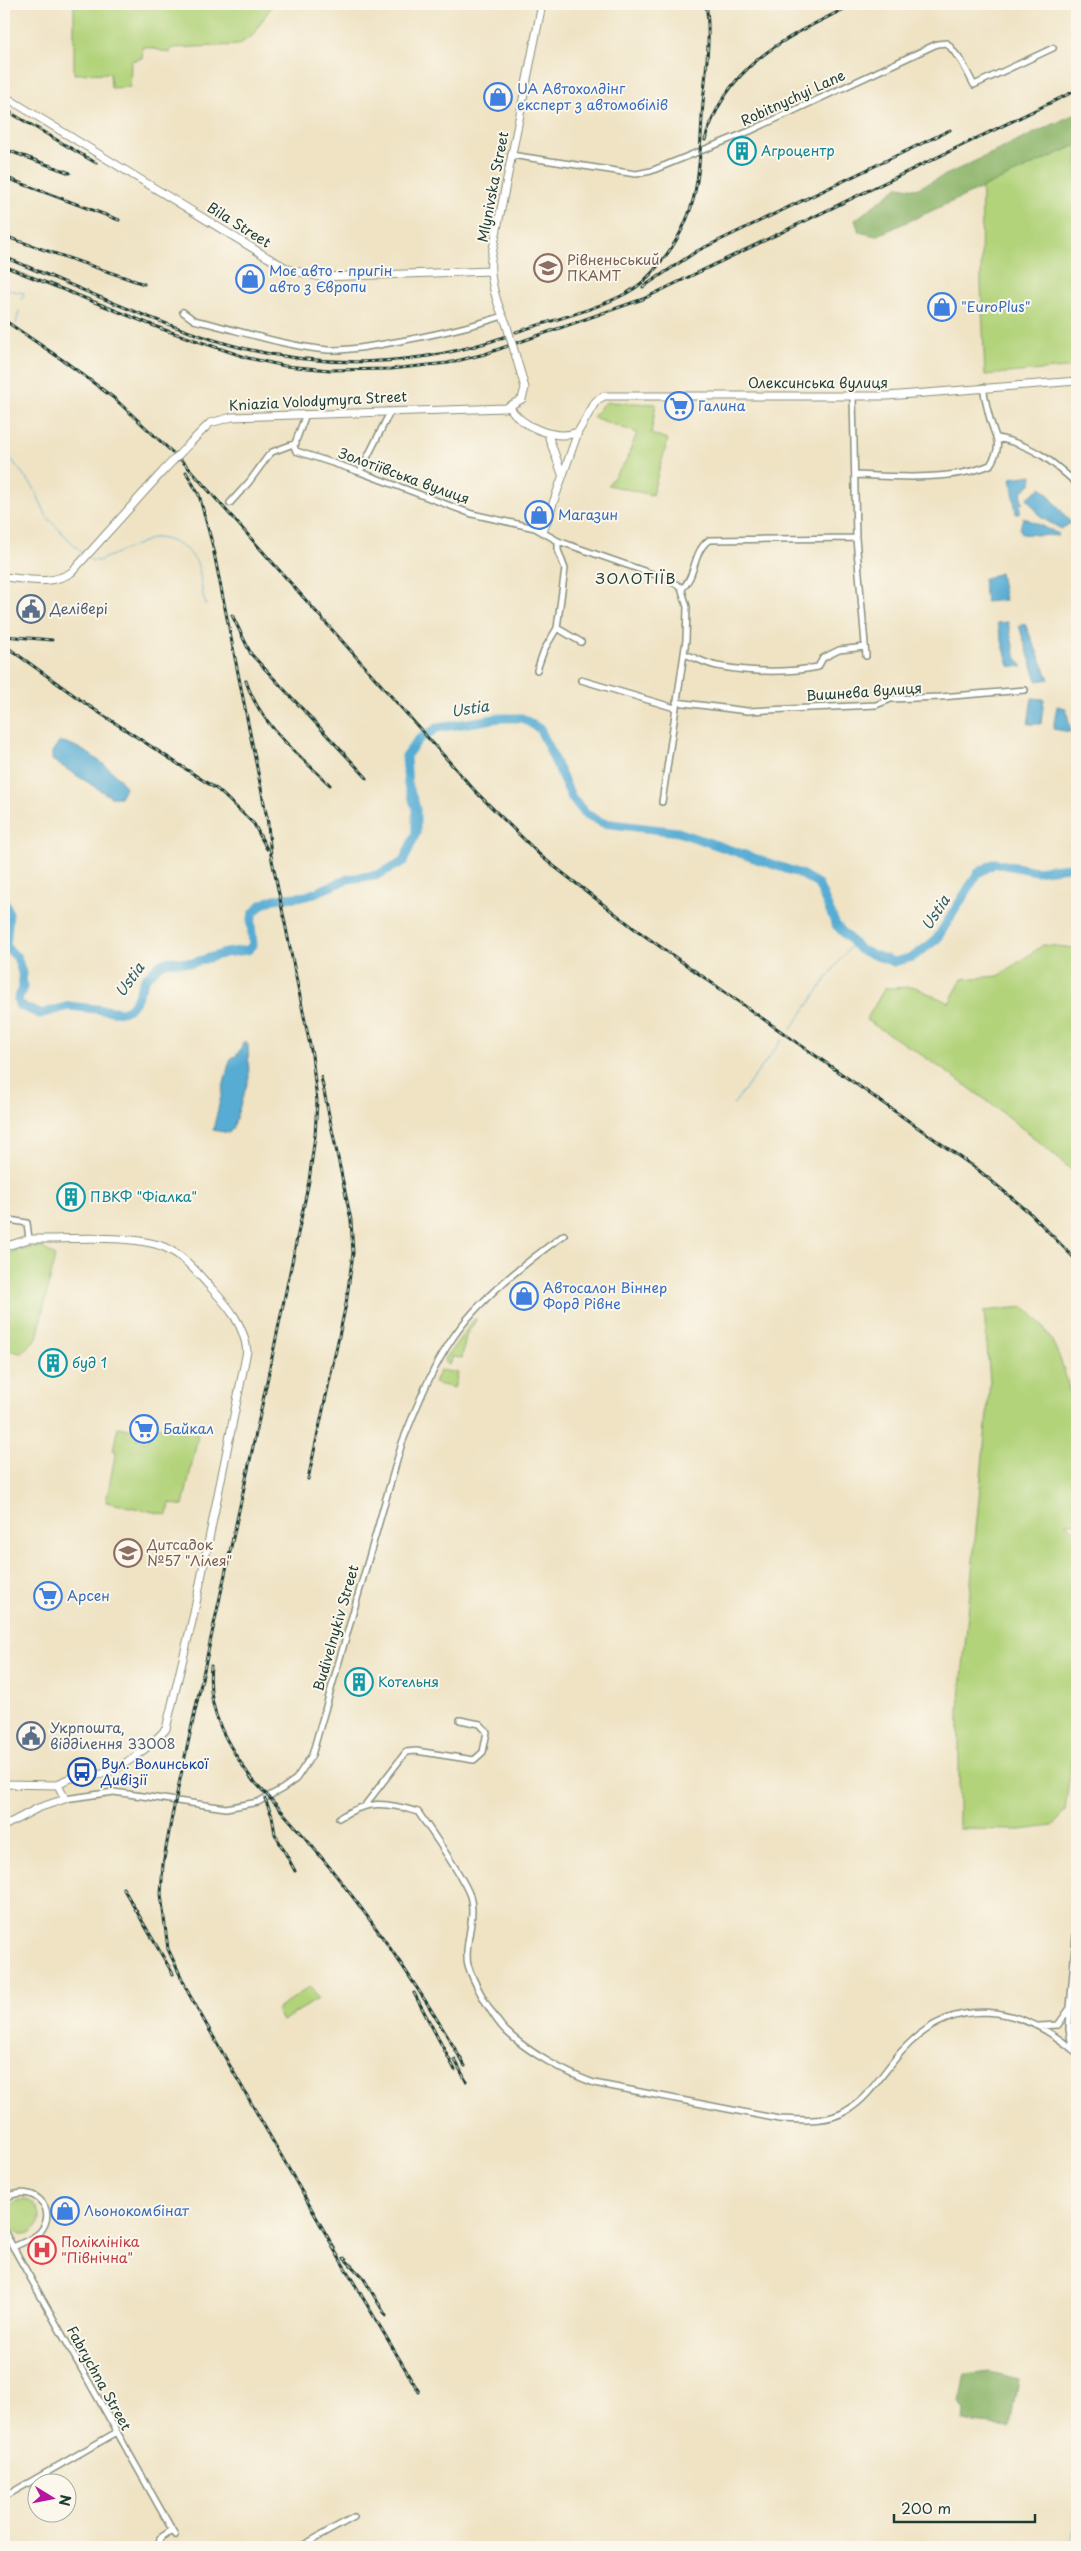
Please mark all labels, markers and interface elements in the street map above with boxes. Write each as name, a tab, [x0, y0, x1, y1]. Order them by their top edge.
street label: Robitnychyi Lane	[737, 64, 849, 131]
place label: UA Автохолдінг експерт з автомобілів	[517, 78, 668, 115]
shop icon: UA Автохолдінг експерт з автомобілів	[483, 82, 513, 112]
street label: Mlynivska Street	[471, 130, 514, 244]
building icon: Агроцентр	[727, 136, 757, 166]
place label: Агроцентр	[761, 140, 835, 161]
street label: Bila Street	[203, 197, 276, 253]
place label: Рівненьський ПКАМТ	[567, 249, 660, 286]
school or university icon: Рівненьський ПКАМТ	[533, 253, 563, 283]
place label: Моє авто - пригін авто з Європи	[269, 260, 392, 297]
shop icon: Моє авто - пригін авто з Європи	[235, 264, 265, 294]
shop icon: "EuroPlus"	[927, 292, 957, 322]
place label: "EuroPlus"	[961, 296, 1030, 317]
street label: Олексинська вулиця	[748, 372, 888, 393]
street label: Kniazia Volodymyra Street	[228, 385, 408, 416]
supermarket icon: Галина	[664, 391, 694, 421]
place label: Галина	[698, 395, 746, 416]
street label: Золотіївська вулиця	[336, 442, 472, 509]
shop icon: Магазин	[524, 500, 554, 530]
place label: Магазин	[558, 504, 618, 525]
district label: ЗОЛОТІЇВ	[596, 566, 676, 589]
public building icon: Делівері	[16, 594, 46, 624]
place label: Делівері	[49, 598, 108, 619]
street label: Вишнева вулиця	[805, 677, 923, 706]
water label: Ustia	[449, 693, 491, 722]
water label: Ustia	[915, 889, 955, 934]
water label: Ustia	[108, 956, 150, 1001]
building icon: ПВКФ "Фіалка"	[56, 1182, 86, 1212]
place label: ПВКФ "Фіалка"	[90, 1186, 197, 1207]
place label: Автосалон Віннер Форд Рівне	[543, 1277, 667, 1314]
shop icon: Автосалон Віннер Форд Рівне	[509, 1281, 539, 1311]
building icon: буд 1	[38, 1348, 68, 1378]
place label: буд 1	[72, 1352, 107, 1373]
supermarket icon: Байкал	[129, 1414, 159, 1444]
place label: Байкал	[163, 1418, 214, 1439]
place label: Дитсадок №57 "Лілея"	[146, 1534, 232, 1571]
school or university icon: Дитсадок №57 "Лілея"	[113, 1538, 143, 1568]
street label: Budivelnykiv Street	[307, 1562, 364, 1693]
supermarket icon: Арсен	[33, 1581, 63, 1611]
place label: Арсен	[67, 1585, 110, 1606]
building icon: Котельня	[344, 1667, 374, 1697]
place label: Котельня	[378, 1671, 439, 1692]
place label: Укрпошта, відділення 33008	[50, 1717, 176, 1754]
public building icon: Укрпошта, відділення 33008	[16, 1721, 46, 1751]
place label: Вул. Волинської Дивізії	[100, 1753, 209, 1790]
bus stop icon: Вул. Волинської Дивізії	[67, 1757, 97, 1787]
shop icon: Льонокомбінат	[50, 2196, 80, 2226]
place label: Льонокомбінат	[84, 2200, 190, 2221]
place label: Поліклініка "Північна"	[61, 2231, 140, 2268]
hospital icon: Поліклініка "Північна"	[27, 2235, 57, 2265]
street label: Fabrychna Street	[62, 2322, 137, 2434]
north arrow	[28, 2474, 78, 2524]
scale bar	[894, 2491, 1035, 2523]
text: N	[54, 2493, 77, 2508]
text: 200 m	[901, 2496, 951, 2519]

